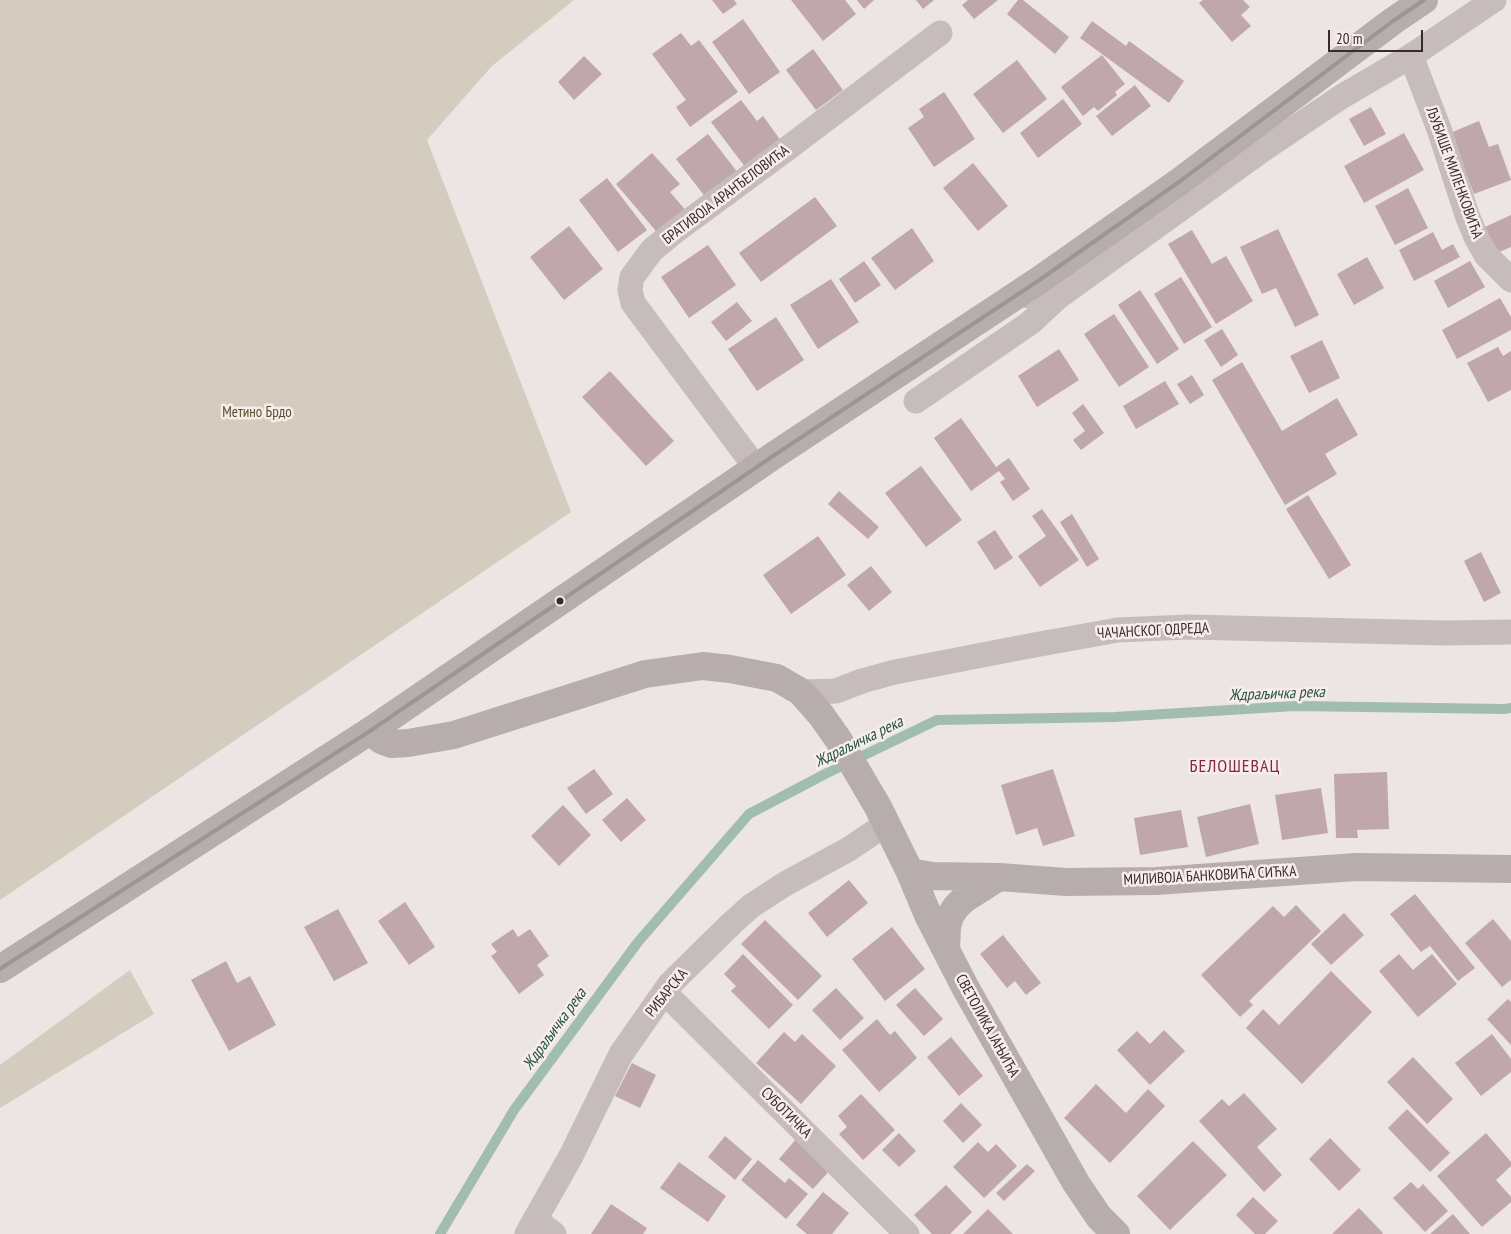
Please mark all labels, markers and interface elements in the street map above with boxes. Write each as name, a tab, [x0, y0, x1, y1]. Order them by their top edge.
scale bar	[1331, 20, 1426, 52]
text: 20 m	[1336, 29, 1362, 48]
street label: ЉУБИШЕ МИЛЕНКОВИЋА	[1422, 105, 1486, 241]
street label: БРАТИВОЈА АРАНЂЕЛОВИЋА	[659, 142, 793, 248]
park label: Метино Брдо	[222, 404, 292, 422]
unlabelled marker	[555, 596, 565, 606]
street label: ЧАЧАНСКОГ ОДРЕДА	[1097, 619, 1209, 643]
water label: Ждраљичка река	[1229, 683, 1325, 705]
water label: Ждраљичка река	[812, 712, 906, 772]
district label: БЕЛОШЕВАЦ	[1188, 756, 1282, 778]
street label: МИЛИВОЈА БАНКОВИЋА СИЋКА	[1123, 862, 1297, 890]
street label: РИБАРСКА	[642, 965, 692, 1021]
street label: СВЕТОЛИКА ЈАЊИЋА	[951, 971, 1023, 1081]
water label: Ждраљичка река	[519, 985, 591, 1073]
street label: СУБОТИЧКА	[757, 1084, 815, 1142]

